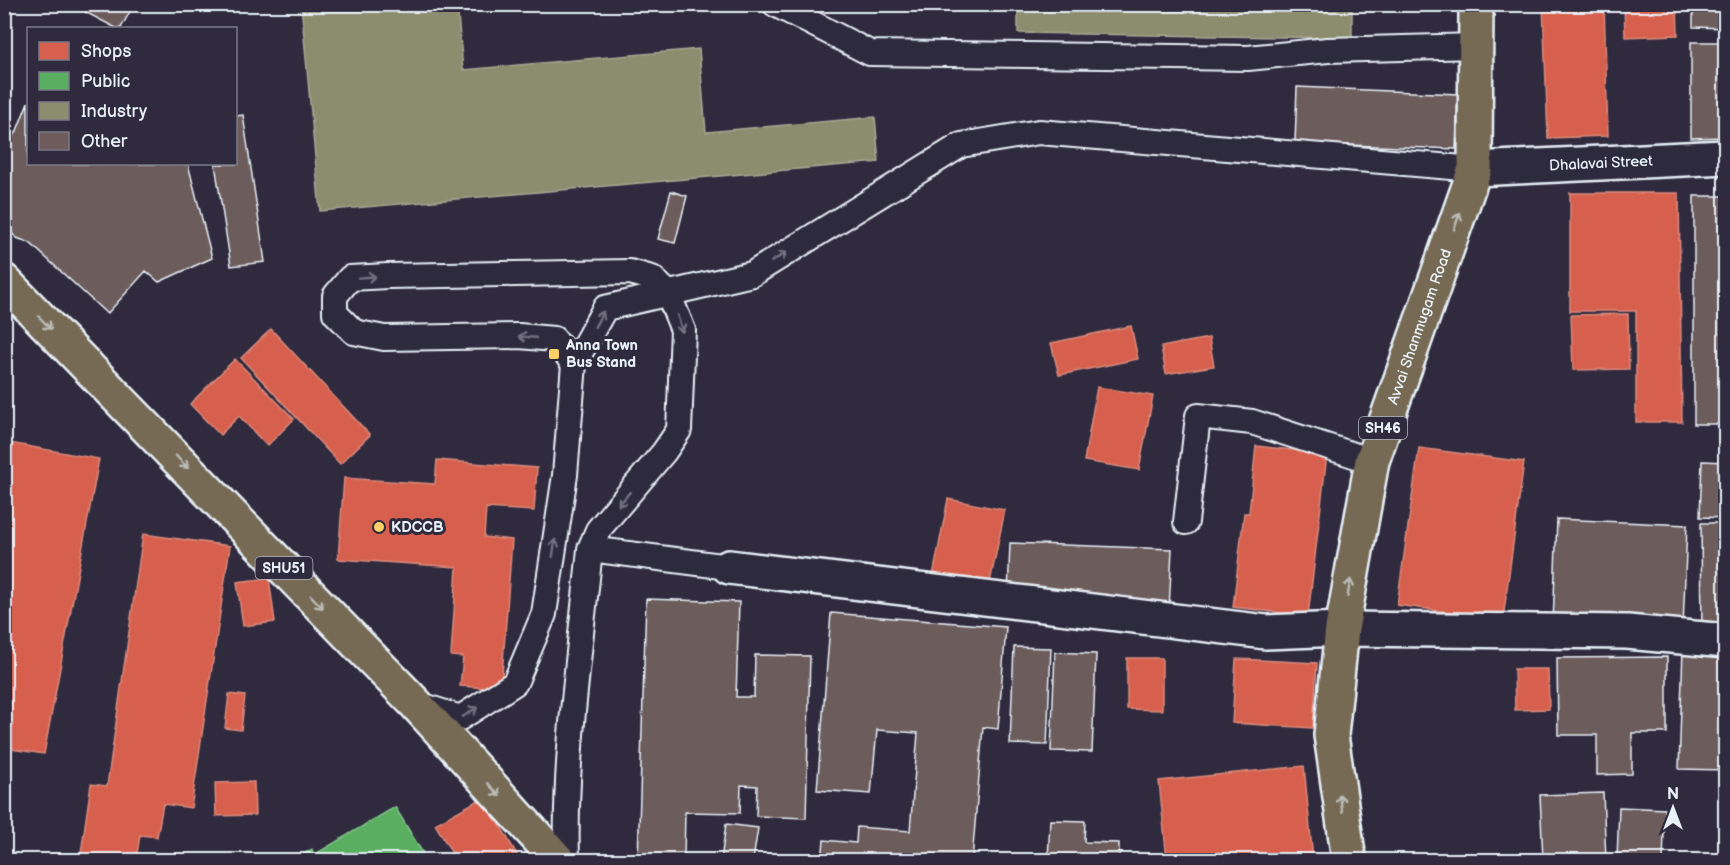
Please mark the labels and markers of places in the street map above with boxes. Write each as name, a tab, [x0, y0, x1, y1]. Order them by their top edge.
place label: Anna Town Bus Stand	[565, 336, 638, 372]
marker: Anna Town Bus Stand	[547, 347, 561, 361]
place label: KDCCB	[391, 518, 444, 537]
marker: KDCCB	[372, 520, 386, 534]

